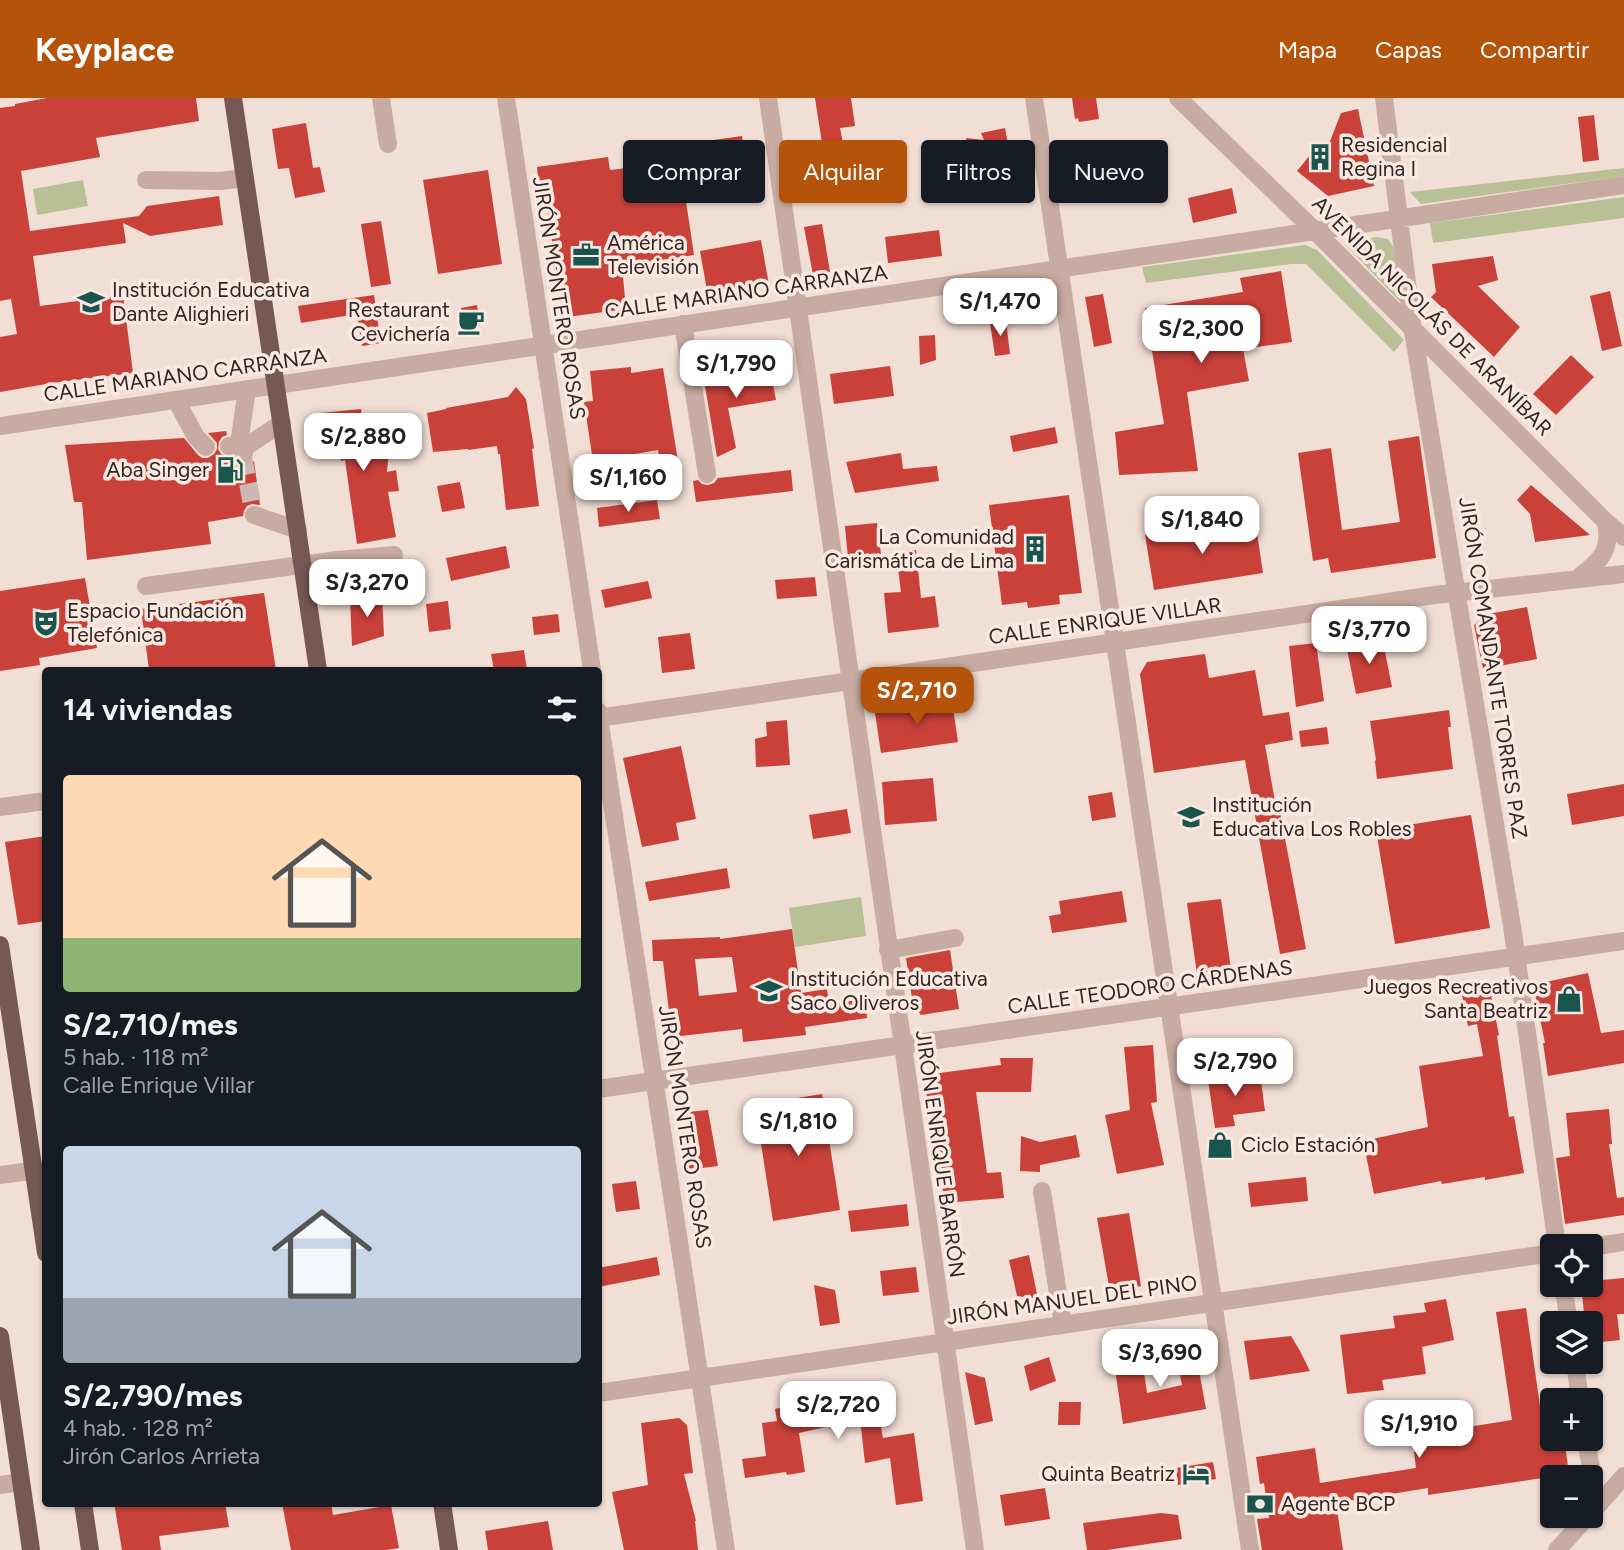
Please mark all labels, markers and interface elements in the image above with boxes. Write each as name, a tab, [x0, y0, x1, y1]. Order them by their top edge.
text: Keyplace	[35, 30, 174, 69]
text: Mapa	[1278, 35, 1337, 64]
text: Capas	[1375, 35, 1442, 64]
text: Compartir	[1480, 35, 1589, 64]
place label: Residencial Regina I	[1341, 132, 1447, 181]
chip: Comprar	[623, 140, 765, 203]
chip: Alquilar	[779, 140, 907, 203]
chip: Filtros	[921, 140, 1035, 203]
chip: Nuevo	[1049, 140, 1168, 203]
building icon: Residencial Regina I	[1305, 142, 1335, 172]
street label: JIRÓN MONTERO ROSAS	[528, 175, 591, 421]
street label: AVENIDA NICOLÁS DE ARANÍBAR	[1307, 191, 1557, 441]
place label: América Televisión	[607, 230, 699, 279]
office icon: América Televisión	[571, 240, 601, 270]
street label: CALLE MARIANO CARRANZA	[603, 259, 889, 324]
place label: Institución Educativa Dante Alighieri	[112, 277, 310, 326]
pin: S/1,470	[935, 278, 1065, 338]
school or university icon: Institución Educativa Dante Alighieri	[76, 287, 106, 317]
text: S/1,470	[959, 287, 1041, 315]
place label: Restaurant Cevichería	[348, 297, 450, 346]
pin: S/2,300	[1136, 306, 1266, 365]
cafe icon: Restaurant Cevichería	[456, 307, 486, 337]
text: S/2,300	[1158, 314, 1244, 342]
pin: S/1,790	[671, 341, 801, 400]
street label: CALLE MARIANO CARRANZA	[42, 342, 328, 407]
text: S/1,790	[696, 349, 776, 377]
pin: S/2,880	[298, 414, 428, 473]
text: S/2,880	[320, 422, 406, 450]
pin: S/1,160	[563, 454, 693, 514]
fuel station icon: Aba Singer	[215, 455, 245, 485]
place label: Aba Singer	[106, 457, 209, 482]
text: S/1,160	[589, 463, 667, 491]
street label: JIRÓN COMANDANTE TORRES PAZ	[1454, 495, 1533, 841]
pin: S/1,840	[1137, 496, 1267, 556]
text: S/1,840	[1160, 505, 1244, 533]
place label: La Comunidad Carismática de Lima	[824, 524, 1014, 573]
building icon: La Comunidad Carismática de Lima	[1020, 534, 1050, 564]
pin: S/3,270	[302, 560, 432, 619]
text: S/3,270	[325, 568, 409, 596]
street label: CALLE ENRIQUE VILLAR	[987, 592, 1223, 649]
place label: Espacio Fundación Telefónica	[67, 598, 244, 647]
pin: S/3,770	[1304, 606, 1434, 666]
theatre icon: Espacio Fundación Telefónica	[31, 608, 61, 638]
text: S/3,770	[1327, 615, 1411, 643]
pin: S/2,710	[852, 668, 982, 727]
text: S/2,710	[877, 676, 957, 704]
icon: filters	[543, 690, 581, 728]
text: 14 viviendas	[63, 691, 232, 728]
place label: Institución Educativa Los Robles	[1212, 792, 1412, 841]
school or university icon: Institución Educativa Los Robles	[1176, 802, 1206, 832]
icon: home	[259, 820, 385, 946]
street label: CALLE TEODORO CÁRDENAS	[1006, 954, 1294, 1019]
place label: Institución Educativa Saco Oliveros	[790, 966, 988, 1015]
place label: Juegos Recreativos Santa Beatriz	[1364, 974, 1548, 1023]
school or university icon: Institución Educativa Saco Oliveros	[754, 976, 784, 1006]
shop icon: Juegos Recreativos Santa Beatriz	[1554, 984, 1584, 1014]
street label: JIRÓN MONTERO ROSAS	[654, 1004, 717, 1250]
text: S/2,710/mes	[63, 1006, 238, 1043]
street label: JIRÓN ENRIQUE BARRÓN	[911, 1029, 970, 1279]
pin: S/2,790	[1170, 1038, 1300, 1098]
text: 5 hab. · 118 m²	[63, 1043, 209, 1071]
text: S/2,790	[1193, 1047, 1277, 1075]
text: Calle Enrique Villar	[63, 1071, 255, 1099]
pin: S/1,810	[733, 1098, 863, 1158]
text: S/1,810	[759, 1107, 837, 1135]
shop icon: Ciclo Estación	[1205, 1130, 1235, 1160]
place label: Ciclo Estación	[1241, 1132, 1375, 1157]
icon: home	[259, 1191, 385, 1317]
map controls	[1540, 1234, 1603, 1528]
button: locate	[1540, 1234, 1603, 1297]
street label: JIRÓN MANUEL DEL PINO	[945, 1270, 1199, 1329]
button: layers	[1540, 1311, 1603, 1374]
pin: S/3,690	[1095, 1330, 1225, 1389]
text: S/3,690	[1118, 1338, 1202, 1366]
text: S/2,790/mes	[63, 1377, 243, 1414]
pin: S/2,720	[773, 1382, 903, 1441]
button: +	[1540, 1388, 1603, 1451]
text: S/2,720	[796, 1390, 880, 1418]
pin: S/1,910	[1354, 1400, 1484, 1460]
text: S/1,910	[1380, 1409, 1458, 1437]
text: 4 hab. · 128 m²	[63, 1414, 213, 1442]
text: Jirón Carlos Arrieta	[63, 1442, 260, 1470]
hotel icon: Quinta Beatriz	[1181, 1459, 1211, 1489]
place label: Quinta Beatriz	[1041, 1461, 1175, 1486]
button: −	[1540, 1465, 1603, 1528]
bank icon: Agente BCP	[1245, 1489, 1275, 1519]
place label: Agente BCP	[1281, 1491, 1395, 1516]

